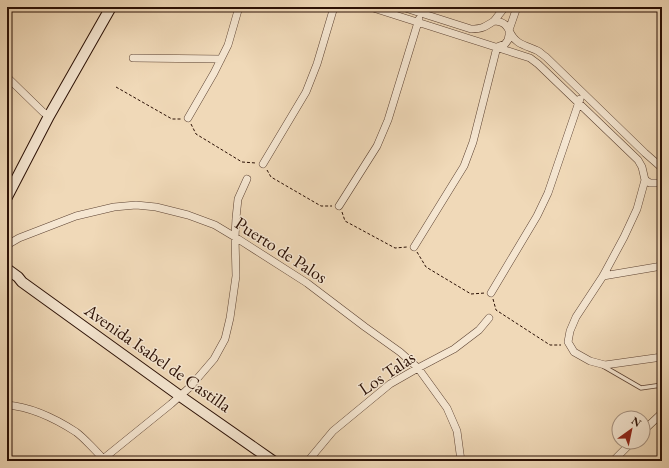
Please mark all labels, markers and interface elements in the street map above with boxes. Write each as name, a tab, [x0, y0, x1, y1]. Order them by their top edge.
street label: Puerto de Palos	[231, 211, 332, 288]
street label: Avenida Isabel de Castilla	[80, 298, 237, 417]
street label: Los Talas	[354, 345, 420, 400]
north arrow	[611, 410, 651, 450]
text: N	[629, 413, 644, 430]

